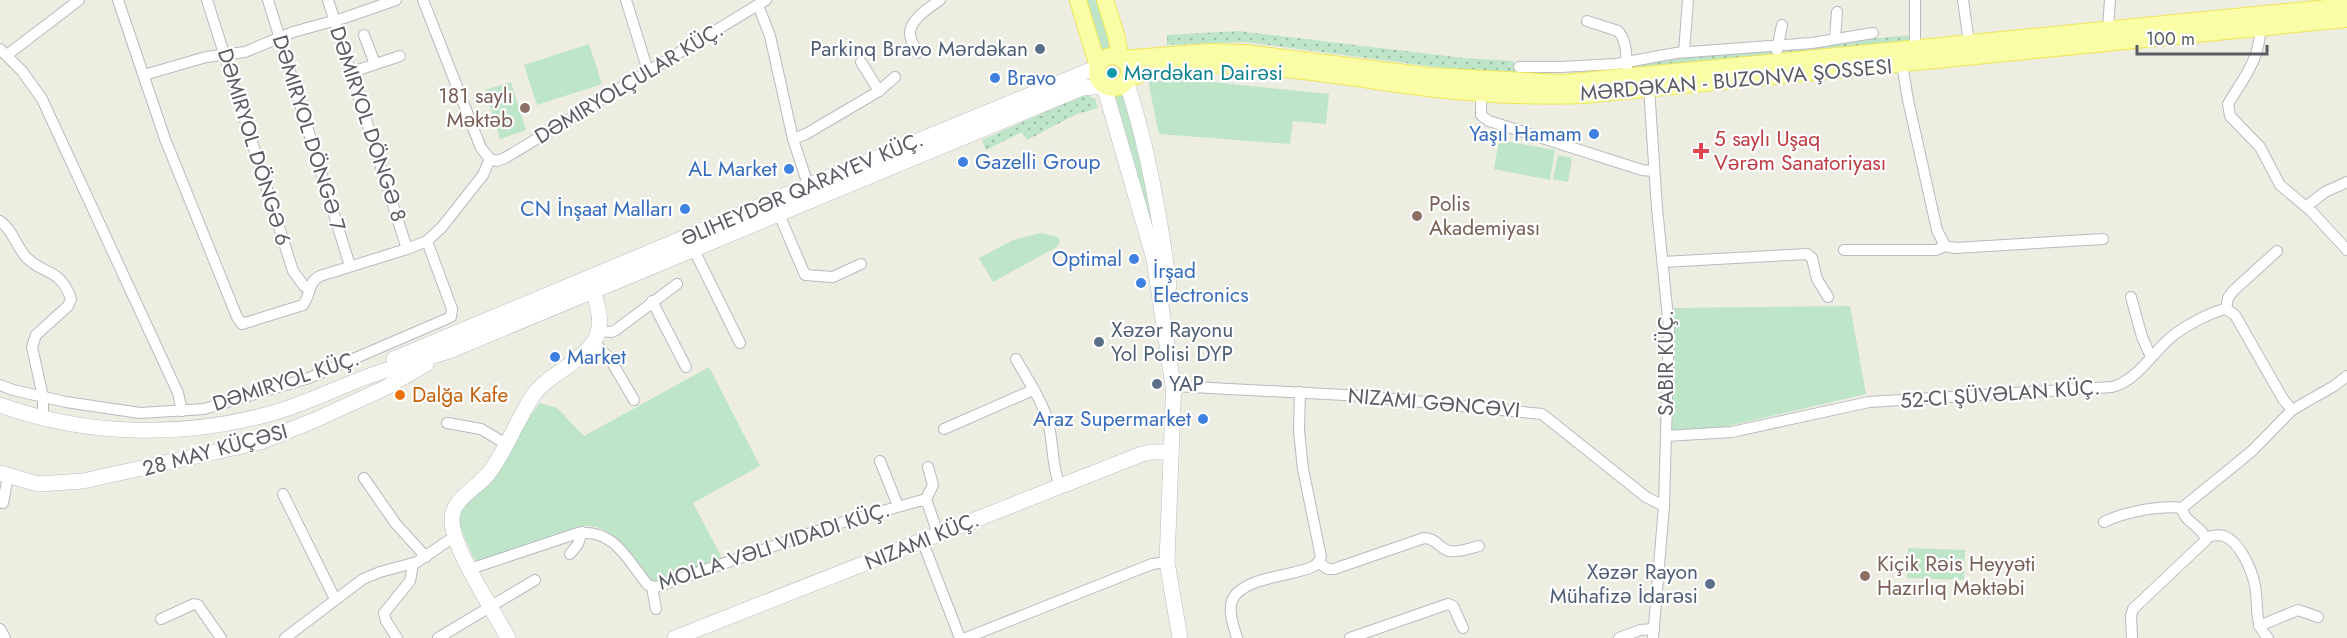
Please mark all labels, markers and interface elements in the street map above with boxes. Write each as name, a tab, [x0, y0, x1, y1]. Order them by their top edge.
street label: DƏMIRYOLÇULAR KÜÇ.	[529, 15, 729, 151]
scale bar	[2137, 18, 2268, 56]
street label: DƏMIRYOL DÖNGƏ 8	[322, 22, 414, 226]
text: 100 m	[2146, 26, 2195, 52]
street label: DƏMIRYOL DÖNGƏ 7	[265, 31, 353, 235]
place label: Parkinq Bravo Mərdəkan	[810, 34, 1028, 64]
marker: Parkinq Bravo Mərdəkan	[1033, 42, 1047, 56]
street label: DƏMIRYOL DÖNGƏ 6	[210, 45, 298, 249]
street label: MƏRDƏKAN - BUZONVA ŞOSSESI	[1579, 51, 1893, 109]
place label: Mərdəkan Dairəsi	[1124, 58, 1283, 88]
place label: Bravo	[1007, 63, 1056, 93]
marker: Mərdəkan Dairəsi	[1105, 66, 1119, 80]
marker: Bravo	[988, 71, 1002, 85]
place label: 181 saylı Məktəb	[438, 81, 513, 135]
marker: 181 saylı Məktəb	[518, 101, 532, 115]
place label: Yaşıl Hamam	[1469, 119, 1582, 149]
street label: ƏLIHEYDƏR QARAYEV KÜÇ.	[676, 124, 928, 254]
place label: 5 saylı Uşaq Vərəm Sanatoriyası	[1714, 124, 1886, 178]
marker: Yaşıl Hamam	[1587, 127, 1601, 141]
marker: 5 saylı Uşaq Vərəm Sanatoriyası	[1692, 142, 1710, 160]
place label: Gazelli Group	[975, 147, 1101, 177]
place label: AL Market	[688, 154, 777, 184]
marker: Gazelli Group	[956, 155, 970, 169]
marker: AL Market	[782, 162, 796, 176]
place label: Polis Akademiyası	[1429, 189, 1540, 243]
place label: CN İnşaat Malları	[520, 194, 673, 224]
marker: CN İnşaat Malları	[678, 202, 692, 216]
marker: Polis Akademiyası	[1410, 209, 1424, 223]
place label: Optimal	[1052, 244, 1122, 274]
marker: Optimal	[1127, 252, 1141, 266]
place label: İrşad Electronics	[1153, 256, 1249, 310]
marker: İrşad Electronics	[1134, 276, 1148, 290]
street label: SABIR KÜÇ.	[1651, 310, 1681, 416]
place label: Xəzər Rayonu Yol Polisi DYP	[1111, 315, 1233, 369]
marker: Xəzər Rayonu Yol Polisi DYP	[1092, 335, 1106, 349]
place label: Market	[567, 342, 626, 372]
street label: DƏMIRYOL KÜÇ.	[209, 343, 363, 419]
marker: Market	[548, 350, 562, 364]
place label: YAP	[1169, 369, 1204, 399]
street label: 52-CI ŞÜVƏLAN KÜÇ.	[1899, 372, 2101, 416]
marker: YAP	[1150, 377, 1164, 391]
place label: Dalğa Kafe	[412, 380, 509, 410]
street label: NIZAMI GƏNCƏVI	[1347, 381, 1521, 425]
marker: Dalğa Kafe	[393, 388, 407, 402]
place label: Araz Supermarket	[1033, 404, 1191, 434]
marker: Araz Supermarket	[1196, 412, 1210, 426]
street label: 28 MAY KÜÇƏSI	[139, 416, 291, 484]
street label: MOLLA VƏLI VIDADI KÜÇ.	[654, 494, 894, 598]
street label: NIZAMI KÜÇ.	[860, 504, 984, 578]
place label: Kiçik Rəis Heyyəti Hazırlıq Məktəbi	[1877, 549, 2036, 603]
place label: Xəzər Rayon Mühafizə İdarəsi	[1550, 557, 1698, 611]
marker: Kiçik Rəis Heyyəti Hazırlıq Məktəbi	[1858, 569, 1872, 583]
marker: Xəzər Rayon Mühafizə İdarəsi	[1703, 577, 1717, 591]

